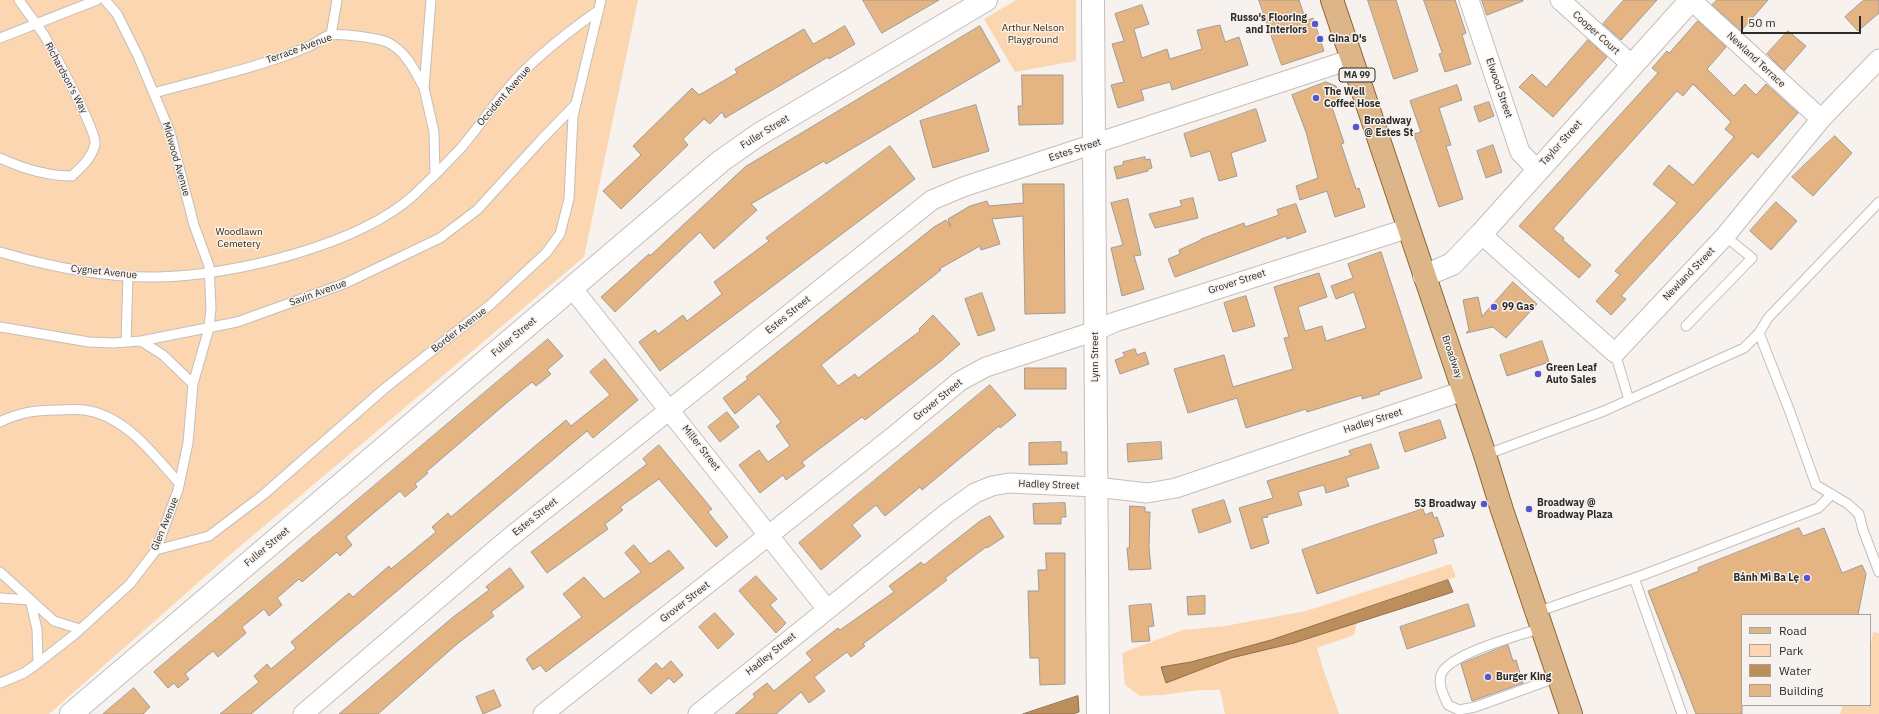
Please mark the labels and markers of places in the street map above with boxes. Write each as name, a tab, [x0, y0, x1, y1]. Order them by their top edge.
place label: Russo's Flooring and Interiors	[1230, 12, 1307, 36]
marker: Russo's Flooring and Interiors	[1310, 19, 1320, 29]
place label: Gina D's	[1328, 33, 1367, 45]
marker: Gina D's	[1315, 34, 1325, 44]
place label: The Well Coffee Hose	[1324, 86, 1380, 110]
marker: The Well Coffee Hose	[1311, 93, 1321, 103]
place label: Broadway @ Estes St	[1364, 115, 1413, 138]
marker: Broadway @ Estes St	[1351, 122, 1361, 132]
place label: 99 Gas	[1502, 301, 1534, 313]
marker: 99 Gas	[1489, 302, 1499, 312]
place label: Green Leaf Auto Sales	[1546, 362, 1597, 386]
marker: Green Leaf Auto Sales	[1533, 369, 1543, 379]
place label: Broadway @ Broadway Plaza	[1537, 497, 1613, 520]
place label: 53 Broadway	[1414, 498, 1476, 510]
marker: 53 Broadway	[1479, 499, 1489, 509]
marker: Broadway @ Broadway Plaza	[1524, 504, 1534, 514]
place label: Bánh Mì Ba Lẹ	[1733, 572, 1799, 584]
marker: Bánh Mì Ba Lẹ	[1802, 573, 1812, 583]
place label: Burger King	[1496, 671, 1551, 683]
marker: Burger King	[1483, 672, 1493, 682]

